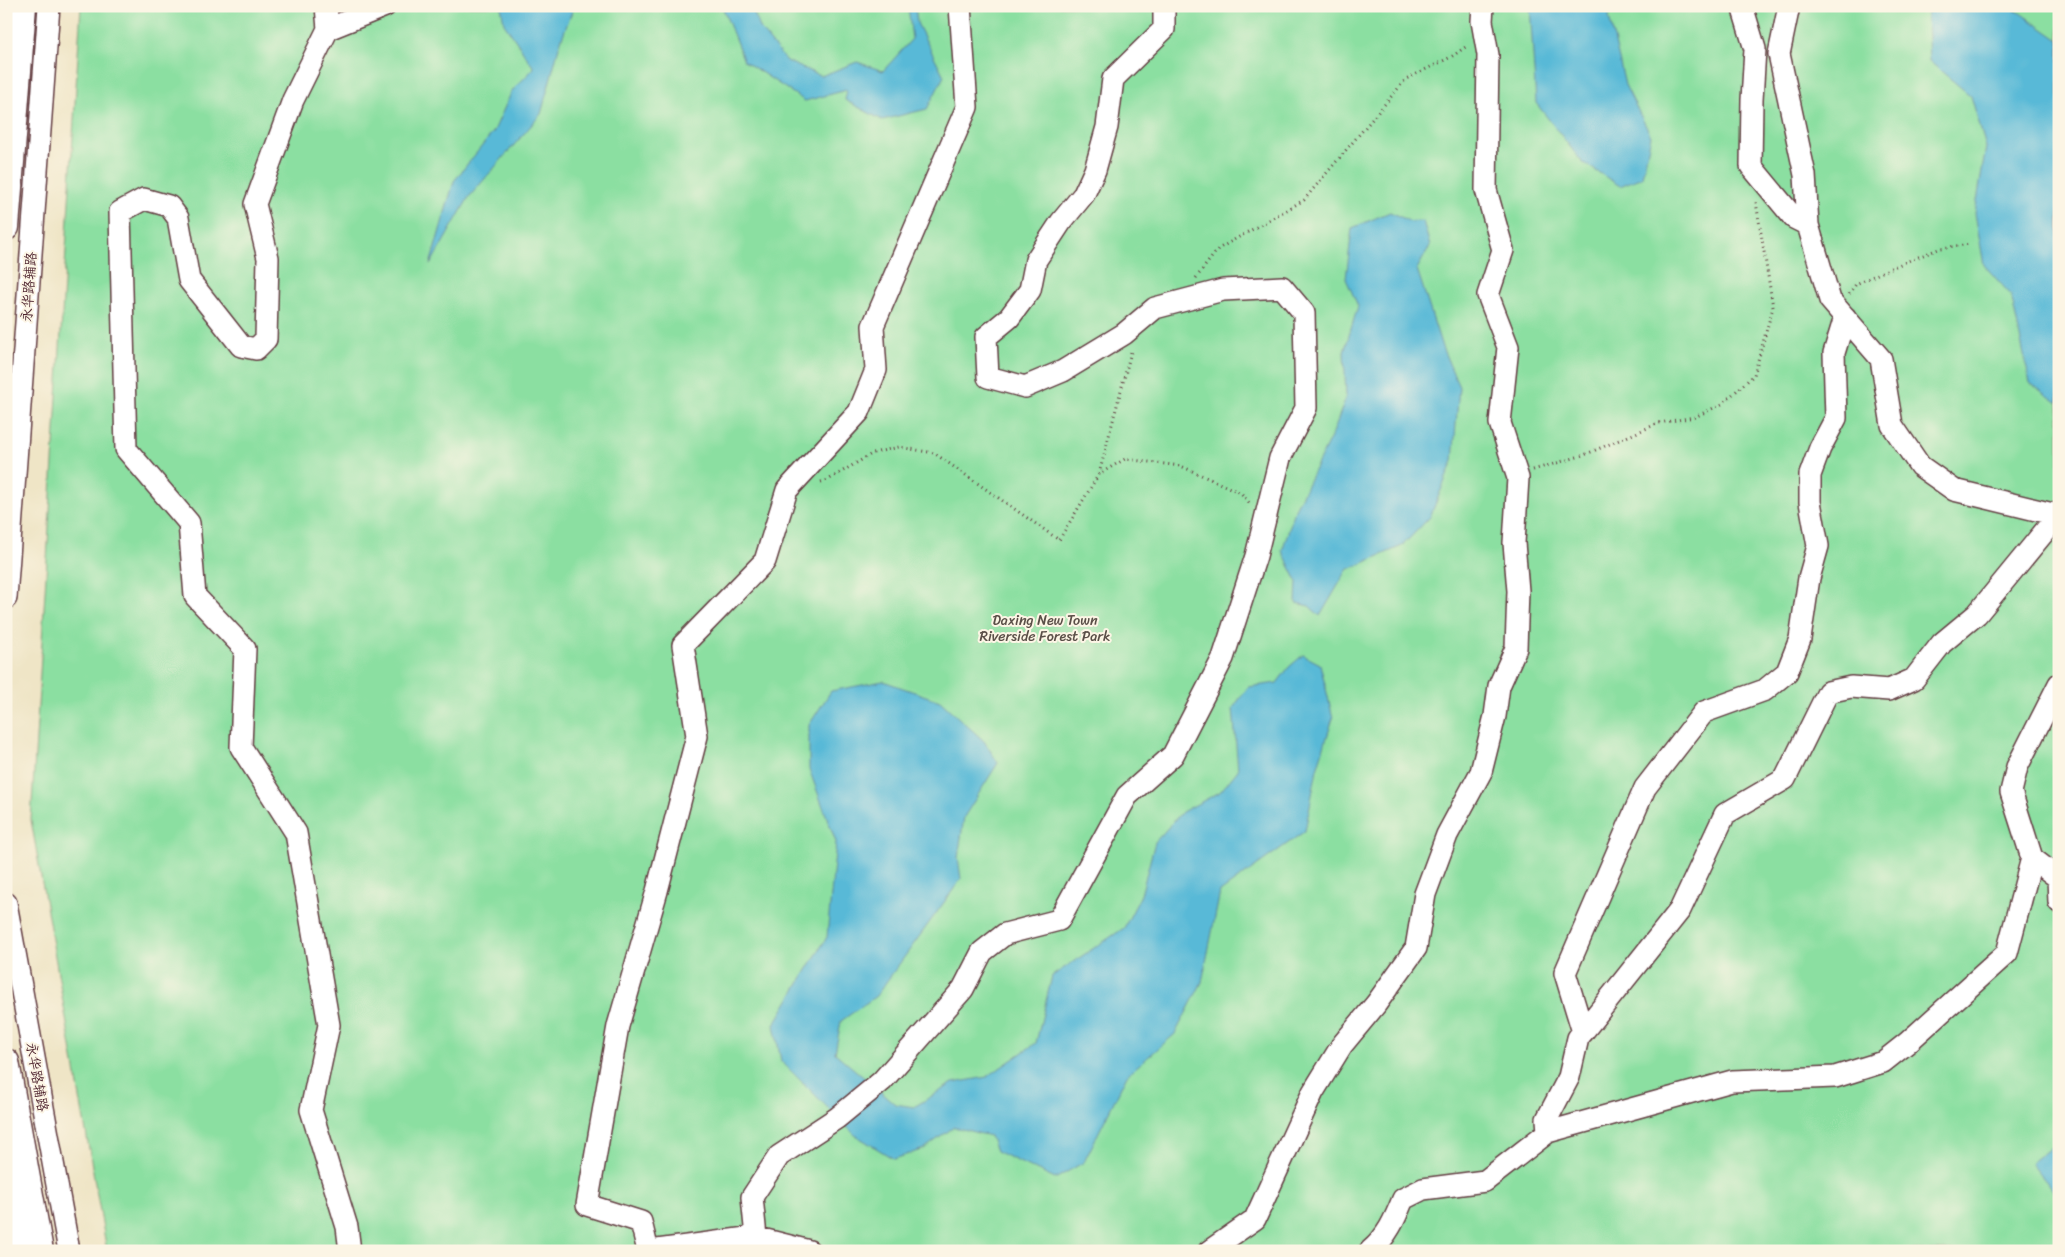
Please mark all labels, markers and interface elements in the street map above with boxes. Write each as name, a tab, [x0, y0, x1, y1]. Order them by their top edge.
street label: 永华路辅路	[14, 251, 44, 323]
park label: Daxing New Town Riverside Forest Park	[979, 608, 1111, 649]
street label: 永华路辅路	[19, 1040, 55, 1114]

